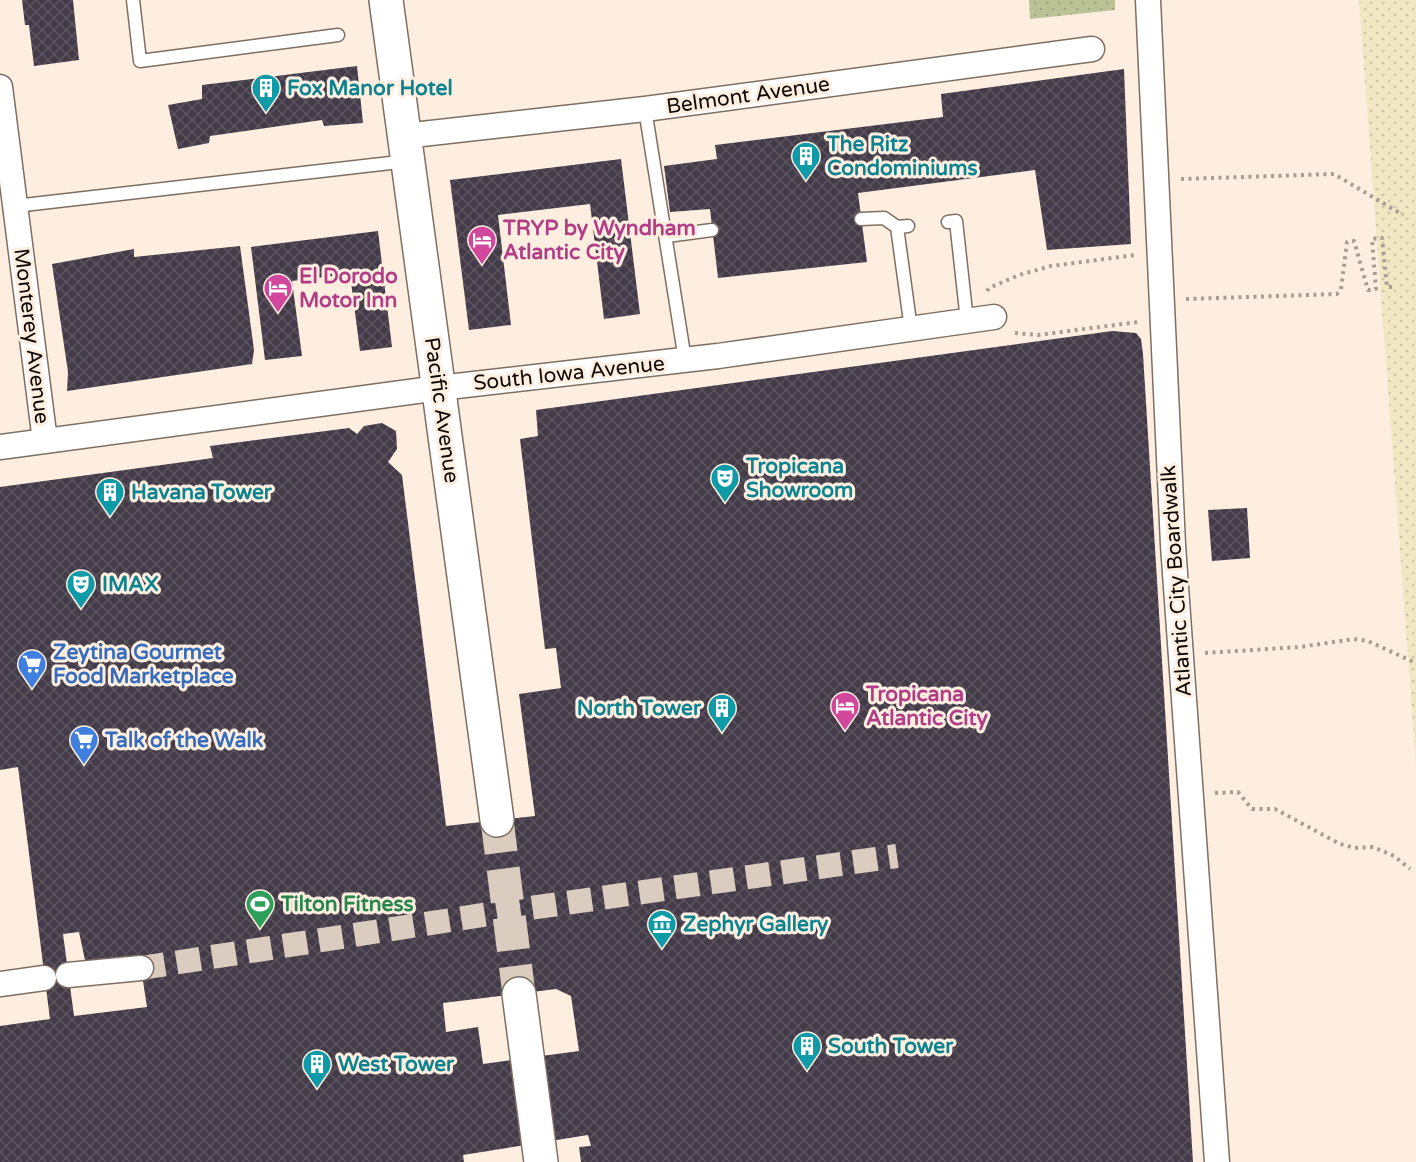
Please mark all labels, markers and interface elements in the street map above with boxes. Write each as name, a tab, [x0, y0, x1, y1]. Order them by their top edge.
building icon: Fox Manor Hotel	[250, 72, 282, 114]
street label: Belmont Avenue	[665, 72, 832, 119]
place label: Fox Manor Hotel	[287, 76, 453, 101]
place label: The Ritz Condominiums	[826, 132, 978, 181]
building icon: The Ritz Condominiums	[790, 140, 822, 182]
place label: TRYP by Wyndham Atlantic City	[502, 216, 696, 265]
hotel icon: TRYP by Wyndham Atlantic City	[466, 224, 498, 266]
street label: Monterey Avenue	[8, 247, 55, 425]
place label: El Dorodo Motor Inn	[299, 264, 398, 313]
hotel icon: El Dorodo Motor Inn	[262, 272, 294, 314]
street label: Pacific Avenue	[419, 336, 464, 485]
street label: South Iowa Avenue	[472, 351, 666, 396]
place label: Tropicana Showroom	[745, 454, 853, 503]
theatre icon: Tropicana Showroom	[709, 462, 741, 504]
street label: Atlantic City Boardwalk	[1156, 464, 1197, 698]
building icon: Havana Tower	[94, 476, 126, 518]
place label: Havana Tower	[131, 480, 273, 505]
theatre icon: IMAX	[65, 568, 97, 610]
place label: IMAX	[102, 572, 159, 597]
place label: Zeytina Gourmet Food Marketplace	[53, 640, 234, 689]
supermarket icon: Zeytina Gourmet Food Marketplace	[16, 648, 48, 690]
place label: Tropicana Atlantic City	[865, 682, 988, 731]
hotel icon: Tropicana Atlantic City	[829, 690, 861, 732]
building icon: North Tower	[706, 692, 738, 734]
place label: North Tower	[577, 696, 702, 721]
supermarket icon: Talk of the Walk	[68, 724, 100, 766]
place label: Talk of the Walk	[104, 728, 264, 753]
sports icon: Tilton Fitness	[244, 888, 276, 930]
place label: Tilton Fitness	[280, 892, 414, 917]
museum icon: Zephyr Gallery	[646, 908, 678, 950]
place label: Zephyr Gallery	[683, 912, 829, 937]
building icon: South Tower	[791, 1030, 823, 1072]
place label: South Tower	[828, 1034, 954, 1059]
building icon: West Tower	[301, 1048, 333, 1090]
place label: West Tower	[338, 1052, 455, 1077]

